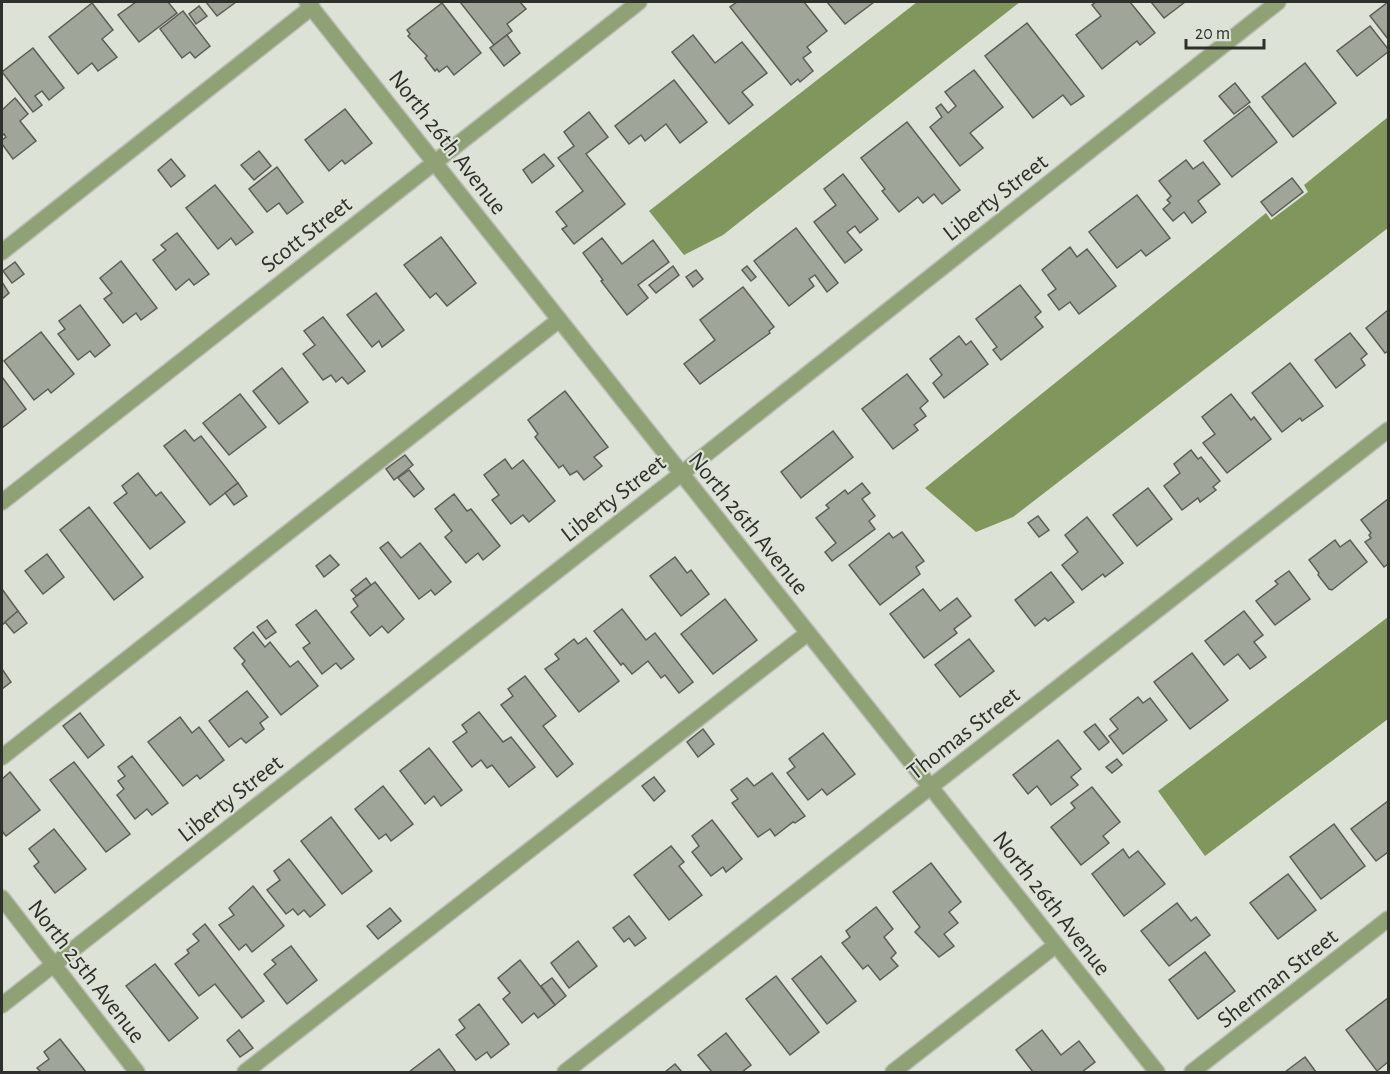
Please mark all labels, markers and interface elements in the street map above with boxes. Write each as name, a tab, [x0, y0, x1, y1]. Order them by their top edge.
scale bar	[1186, 12, 1264, 50]
text: 20 m	[1195, 25, 1230, 43]
street label: North 26th Avenue	[384, 66, 511, 219]
street label: Liberty Street	[939, 150, 1053, 246]
street label: Scott Street	[257, 192, 357, 277]
street label: North 26th Avenue	[684, 448, 813, 599]
street label: Liberty Street	[557, 451, 671, 547]
street label: Thomas Street	[903, 683, 1025, 785]
street label: Liberty Street	[174, 751, 288, 847]
street label: North 26th Avenue	[988, 827, 1115, 980]
street label: North 25th Avenue	[23, 896, 149, 1048]
street label: Sherman Street	[1213, 924, 1343, 1033]

